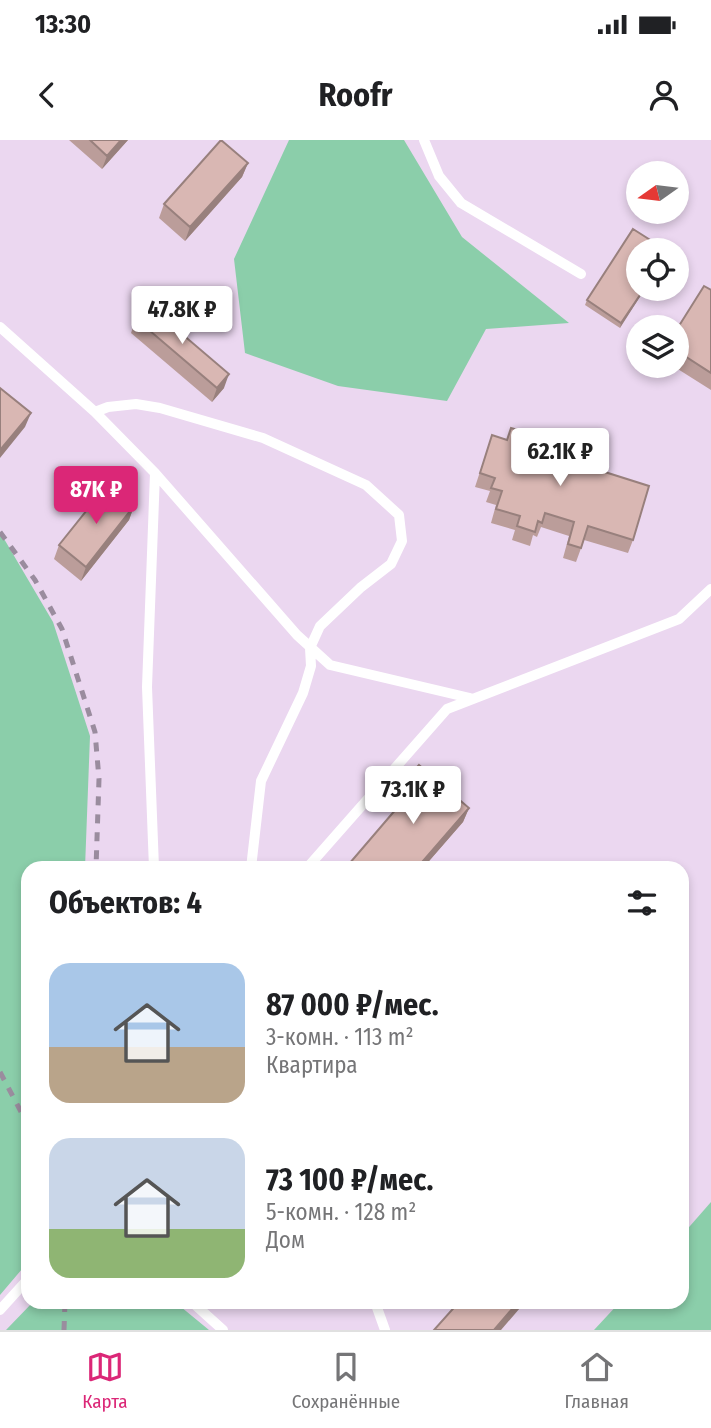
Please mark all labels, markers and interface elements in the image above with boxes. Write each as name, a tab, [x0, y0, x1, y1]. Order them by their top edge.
text: 13:30	[35, 9, 91, 40]
icon: back	[28, 76, 66, 114]
text: Roofr	[319, 76, 392, 114]
icon: person	[645, 76, 683, 114]
north arrow	[626, 161, 690, 224]
map controls	[626, 161, 689, 378]
button: locate	[626, 238, 689, 301]
pin: 47.8K ₽	[117, 286, 247, 346]
text: 47.8K ₽	[147, 295, 217, 323]
button: layers	[626, 315, 689, 378]
pin: 62.1K ₽	[495, 428, 625, 488]
text: 62.1K ₽	[527, 437, 593, 465]
pin: 87K ₽	[47, 466, 145, 526]
text: 87K ₽	[70, 475, 122, 503]
pin: 73.1K ₽	[348, 766, 478, 826]
text: 73.1K ₽	[381, 775, 445, 803]
icon: filters	[623, 884, 661, 922]
text: Объектов: 4	[49, 885, 202, 921]
text: 87 000 ₽/мес.	[266, 987, 439, 1023]
icon: home	[105, 991, 189, 1075]
text: 3-комн. · 113 m²	[266, 1023, 414, 1051]
text: Квартира	[266, 1051, 358, 1079]
text: 73 100 ₽/мес.	[266, 1162, 434, 1198]
icon: home	[105, 1166, 189, 1250]
text: 5-комн. · 128 m²	[266, 1198, 416, 1226]
text: Дом	[266, 1226, 305, 1254]
tab: Карта	[82, 1348, 128, 1413]
tab: Сохранённые	[292, 1348, 400, 1413]
tab: Главная	[565, 1348, 629, 1413]

